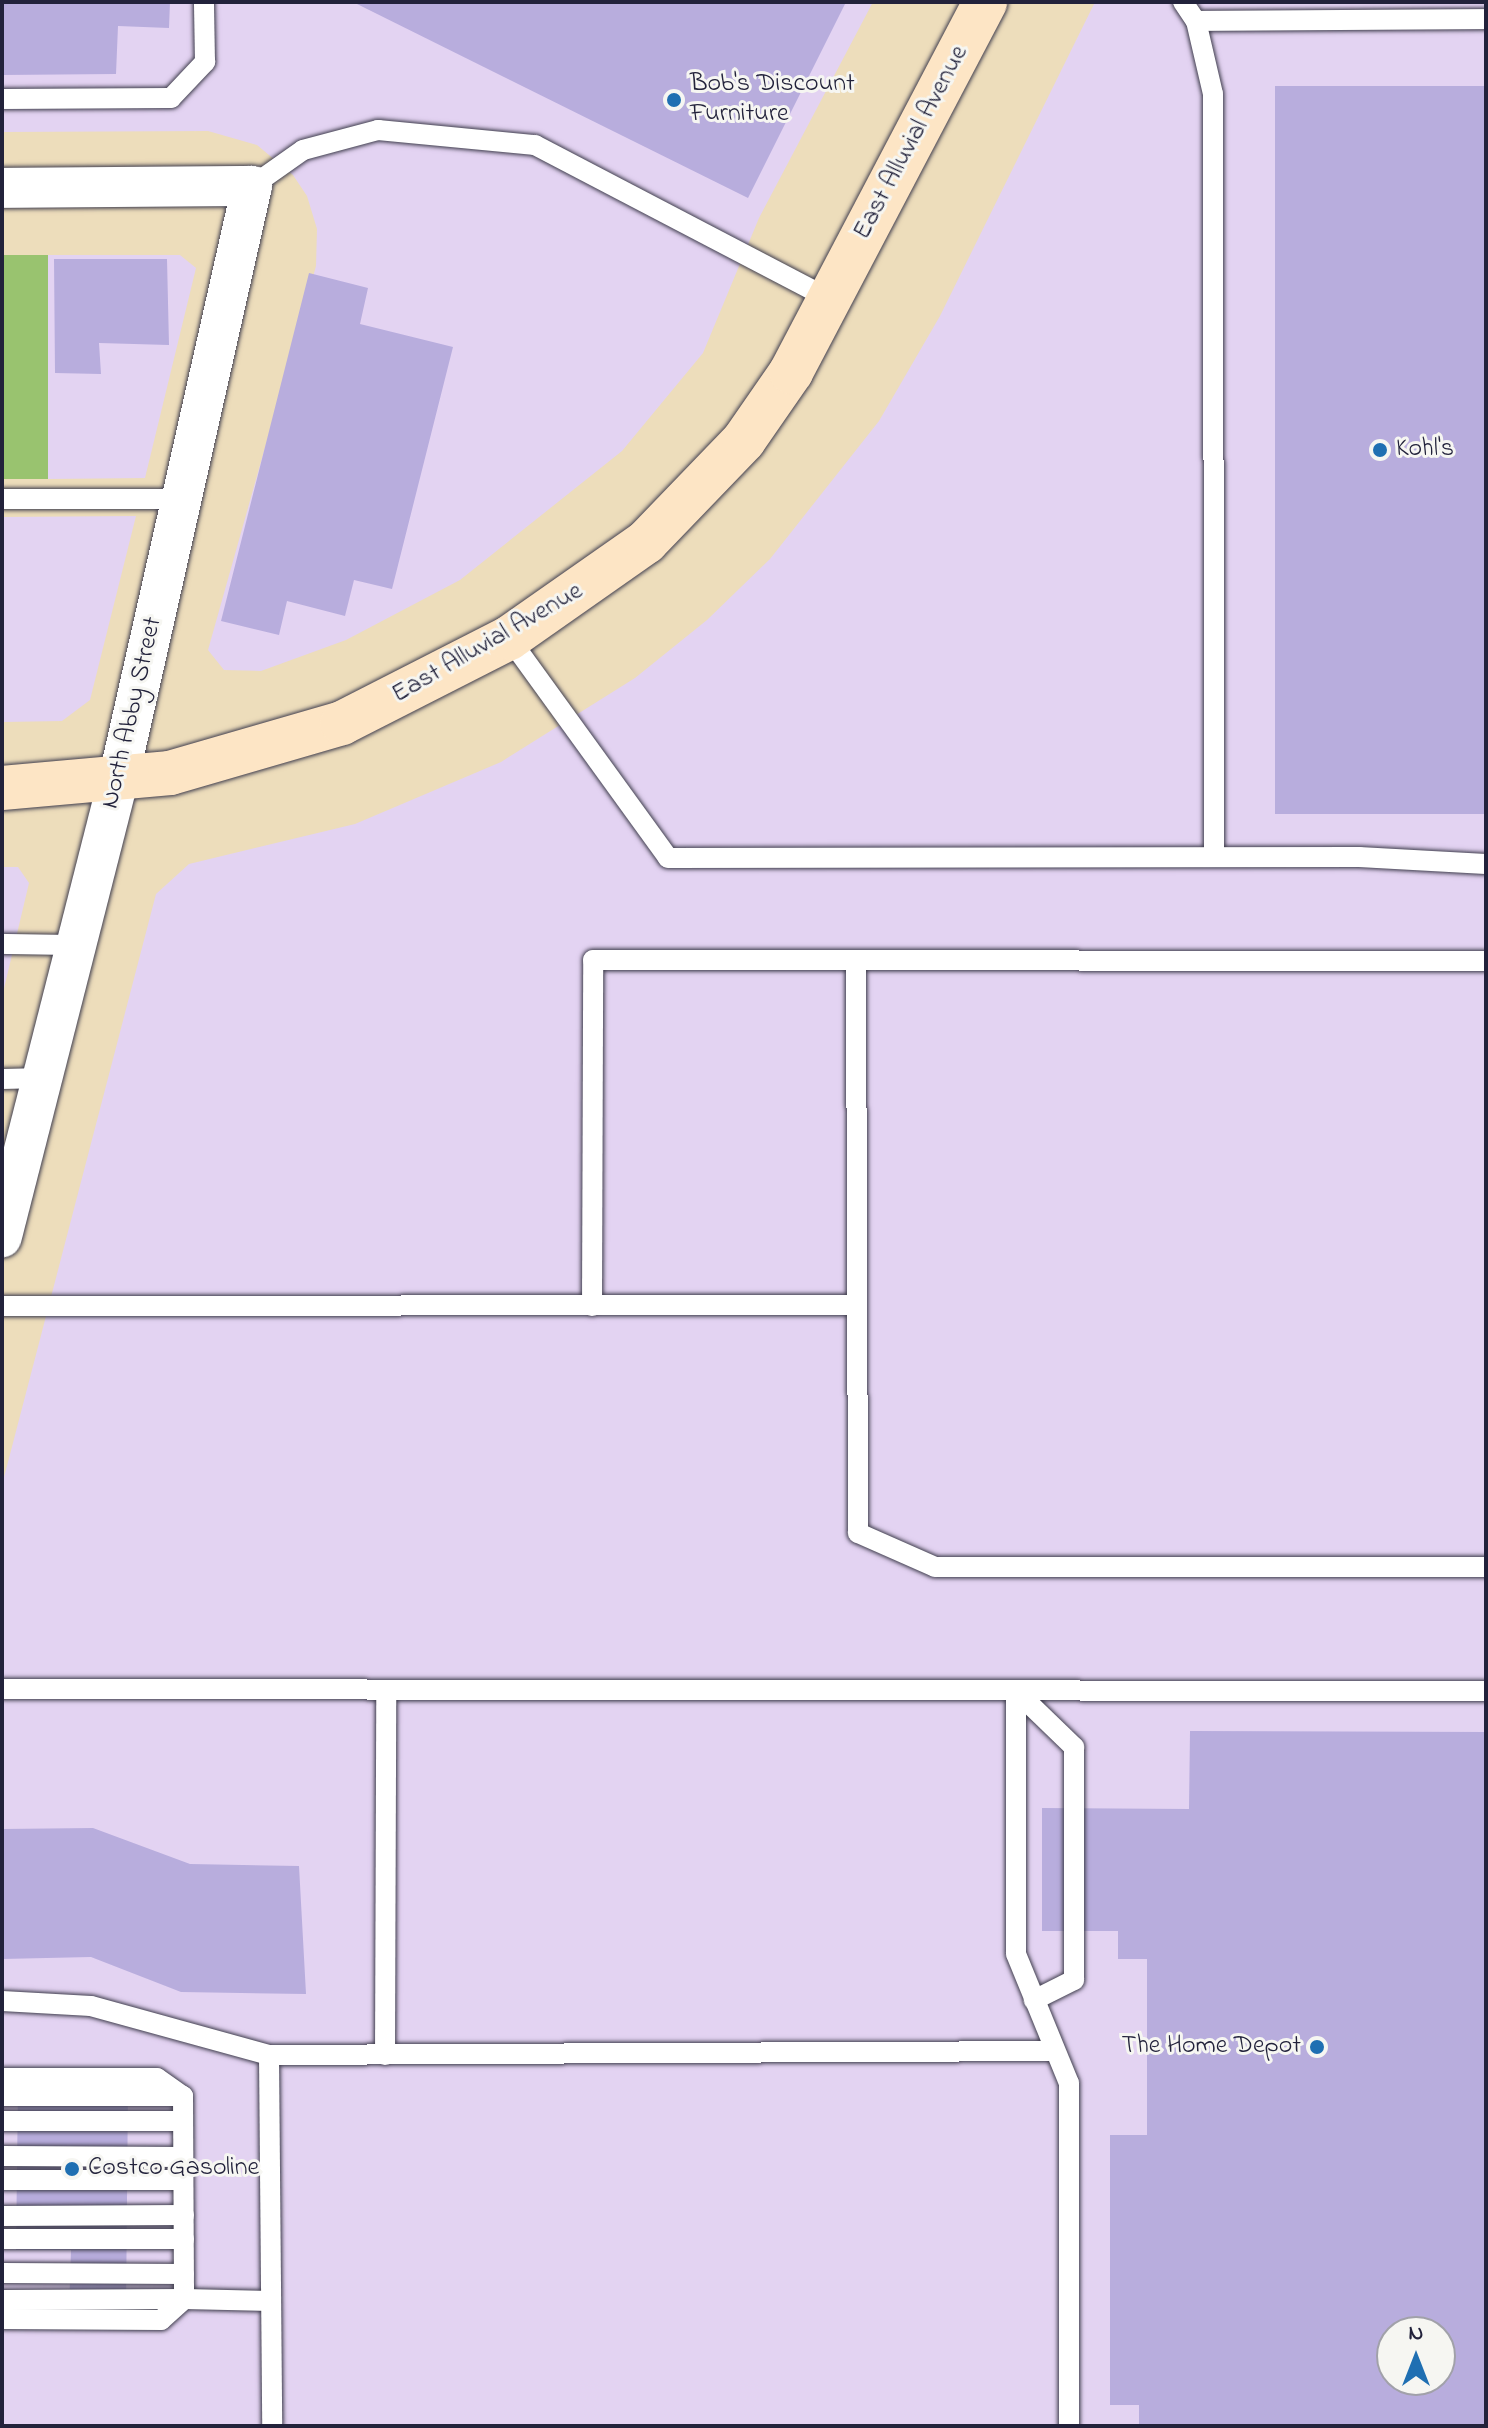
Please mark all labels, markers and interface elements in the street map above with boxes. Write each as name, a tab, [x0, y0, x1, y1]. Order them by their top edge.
street label: East Alluvial Avenue	[848, 41, 976, 245]
place label: Bob's Discount Furniture	[690, 69, 855, 130]
marker: Bob's Discount Furniture	[665, 91, 683, 109]
place label: Kohl's	[1396, 434, 1454, 466]
marker: Kohl's	[1371, 441, 1389, 459]
street label: East Alluvial Avenue	[387, 577, 589, 711]
street label: North Abby Street	[96, 614, 170, 812]
place label: The Home Depot	[1122, 2031, 1301, 2063]
marker: The Home Depot	[1308, 2038, 1326, 2056]
place label: Costco Gasoline	[88, 2153, 259, 2185]
marker: Costco Gasoline	[63, 2160, 81, 2178]
north arrow	[1376, 2316, 1456, 2396]
text: N	[1409, 2318, 1423, 2350]

